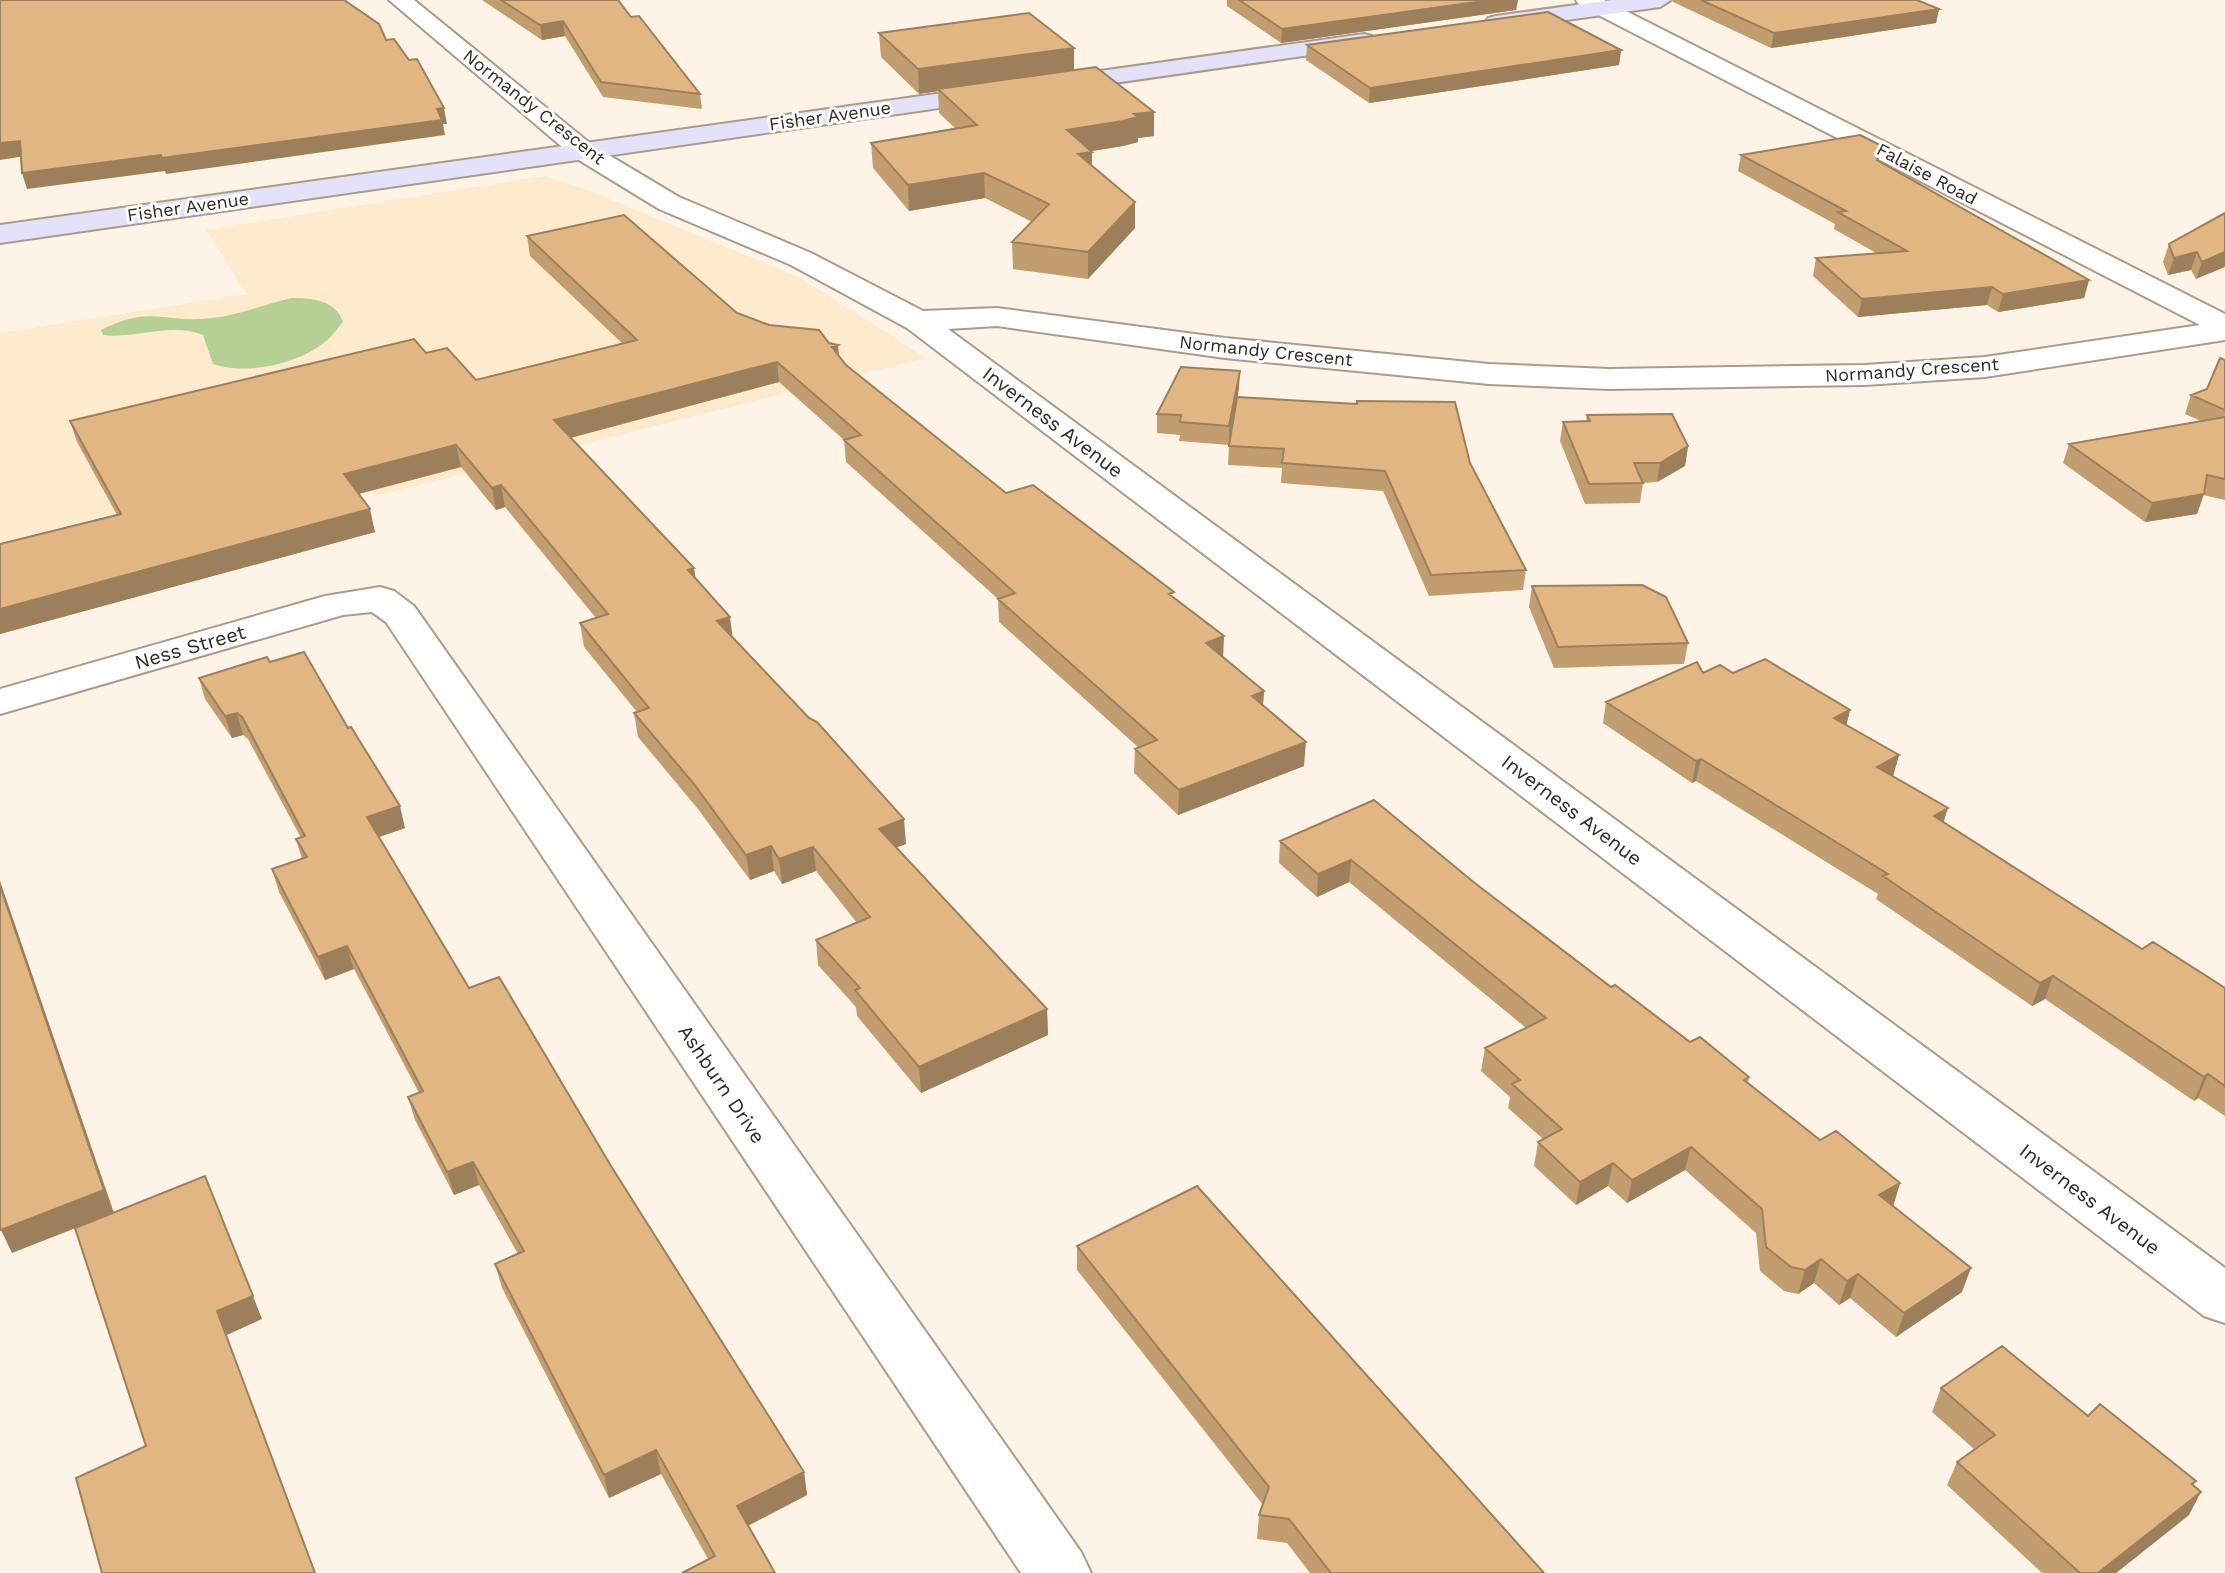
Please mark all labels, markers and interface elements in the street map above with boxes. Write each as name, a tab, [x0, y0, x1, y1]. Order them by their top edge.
street label: Normandy Crescent	[459, 45, 610, 169]
street label: Fisher Avenue	[768, 97, 892, 134]
street label: Falaise Road	[1873, 138, 1981, 209]
street label: Fisher Avenue	[126, 188, 250, 225]
street label: Normandy Crescent	[1178, 331, 1354, 370]
street label: Normandy Crescent	[1824, 353, 2000, 386]
street label: Inverness Avenue	[978, 361, 1128, 483]
street label: Ness Street	[132, 620, 249, 674]
street label: Inverness Avenue	[1497, 749, 1647, 871]
street label: Ashburn Drive	[673, 1020, 771, 1148]
street label: Inverness Avenue	[2015, 1138, 2165, 1260]

